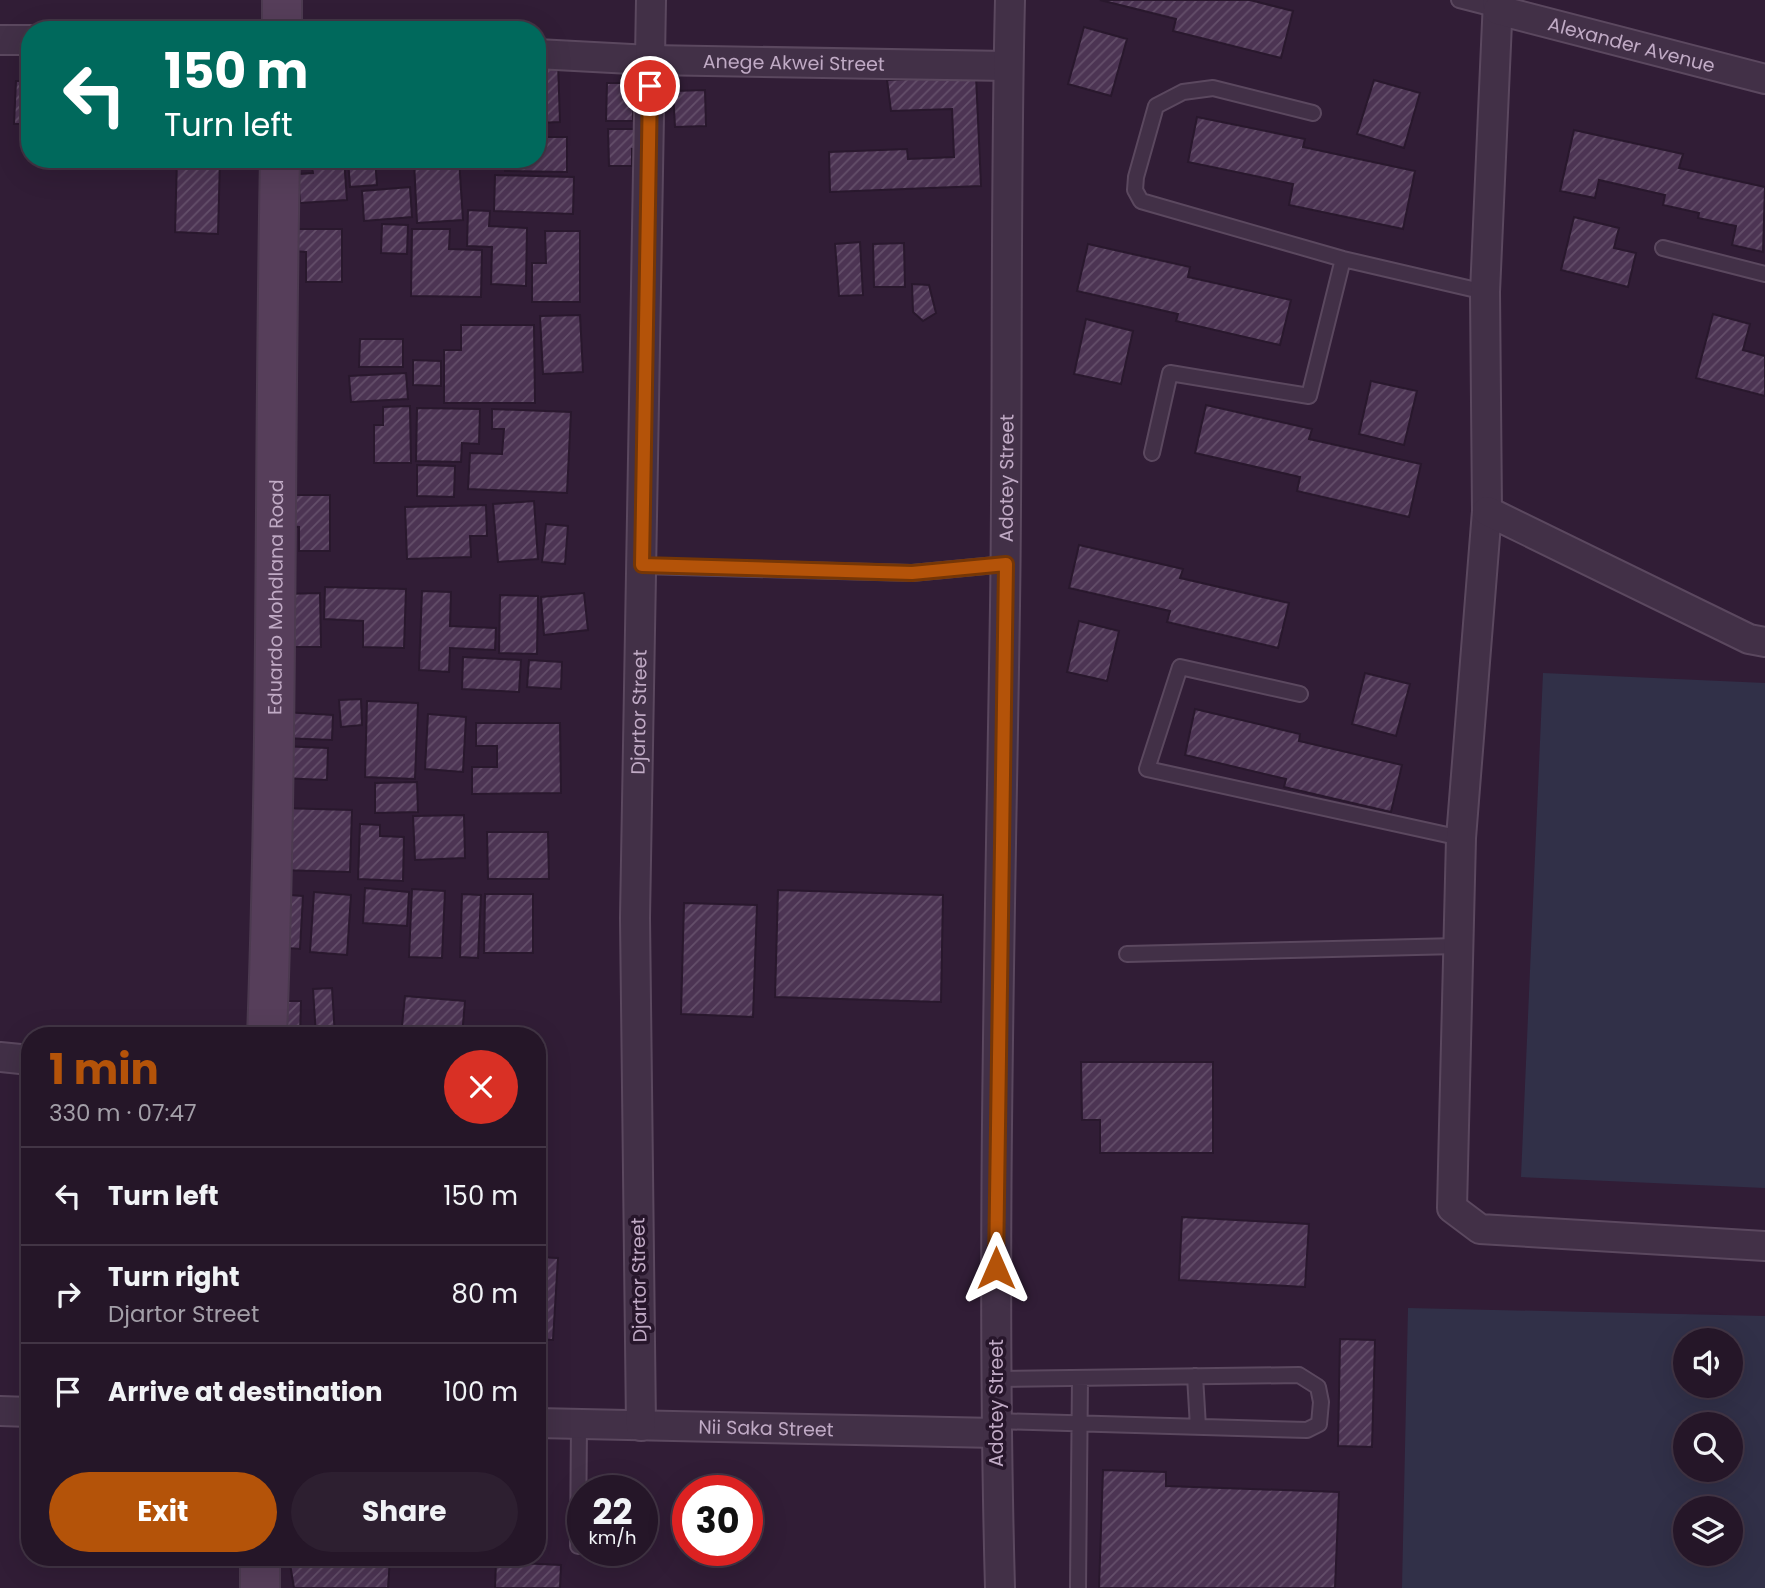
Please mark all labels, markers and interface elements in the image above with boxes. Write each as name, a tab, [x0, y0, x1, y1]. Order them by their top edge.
street label: Alexander Avenue	[1545, 10, 1718, 79]
text: 150 m	[164, 37, 309, 105]
street label: Anege Akwei Street	[703, 47, 885, 77]
icon: left	[49, 49, 140, 140]
pin	[620, 56, 680, 116]
icon: arrive	[631, 67, 669, 105]
text: Turn left	[164, 102, 293, 147]
street label: Adotey Street	[992, 414, 1020, 542]
street label: Eduardo Mohdlana Road	[261, 479, 290, 715]
street label: Djartor Street	[624, 649, 653, 775]
text: 1 min	[49, 1040, 159, 1099]
button: close	[444, 1050, 518, 1124]
text: 330 m · 07:47	[49, 1097, 196, 1129]
icon: left	[49, 1177, 87, 1215]
text: Turn left	[108, 1178, 219, 1214]
text: 150 m	[443, 1178, 518, 1214]
street label: Djartor Street	[624, 1217, 654, 1343]
position arrow	[959, 1231, 1033, 1305]
text: Turn right	[108, 1259, 240, 1295]
icon: right	[49, 1275, 87, 1313]
text: 80 m	[452, 1276, 518, 1312]
text: Djartor Street	[108, 1298, 259, 1330]
map controls	[1673, 1328, 1743, 1566]
button: sound	[1673, 1328, 1743, 1398]
street label: Adotey Street	[983, 1339, 1010, 1467]
icon: arrive	[49, 1373, 87, 1411]
text: Arrive at destination	[108, 1374, 383, 1410]
text: 100 m	[443, 1374, 518, 1410]
button: search	[1673, 1412, 1743, 1482]
street label: Nii Saka Street	[698, 1413, 834, 1443]
button: Exit	[49, 1472, 277, 1552]
button: Share	[291, 1472, 518, 1552]
speed limit sign: 30	[672, 1475, 763, 1566]
text: 22	[593, 1487, 632, 1536]
button: layers	[1673, 1496, 1743, 1566]
text: km/h	[589, 1525, 636, 1550]

